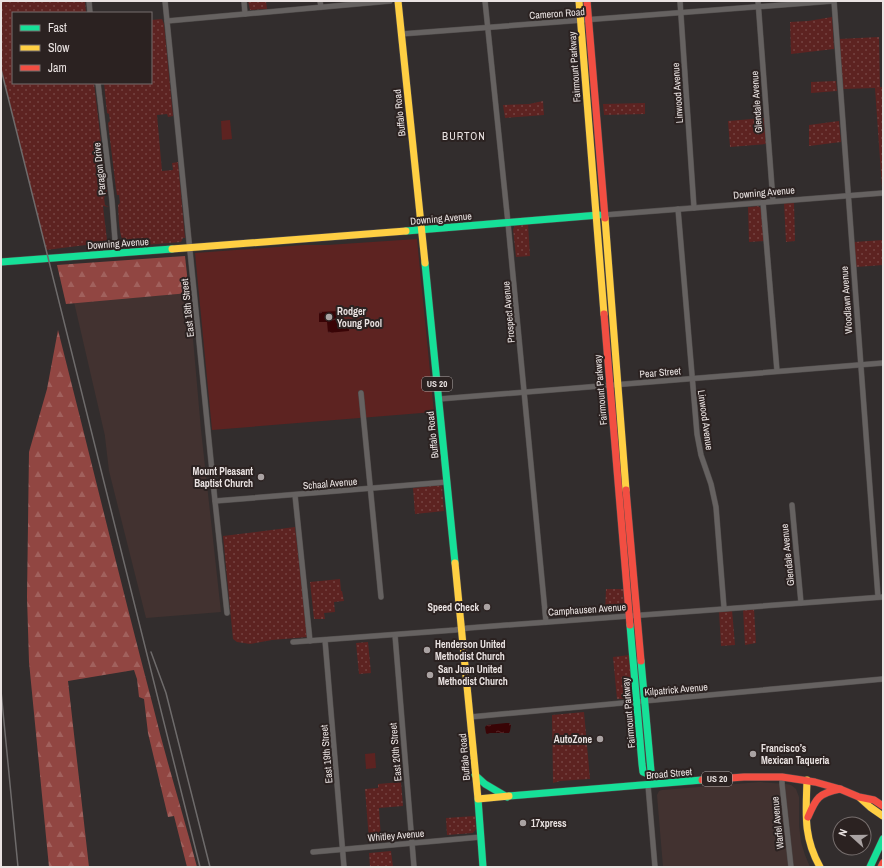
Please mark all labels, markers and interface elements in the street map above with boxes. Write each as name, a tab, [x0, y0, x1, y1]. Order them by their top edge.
street label: Cameron Road	[529, 5, 585, 22]
legend	[12, 12, 152, 84]
text: Fast	[48, 20, 67, 36]
street label: Fairmount Parkway	[565, 30, 583, 103]
text: Slow	[48, 40, 70, 56]
text: Jam	[48, 60, 67, 76]
street label: Linwood Avenue	[669, 62, 686, 124]
street label: Glendale Avenue	[748, 70, 765, 134]
street label: Buffalo Road	[391, 89, 408, 137]
district label: BURTON	[442, 129, 486, 143]
street label: Paragon Drive	[90, 142, 109, 196]
street label: Downing Avenue	[733, 183, 796, 202]
street label: Downing Avenue	[410, 209, 473, 228]
street label: Downing Avenue	[87, 235, 150, 252]
street label: Woodlawn Avenue	[838, 265, 855, 334]
street label: East 18th Street	[178, 277, 197, 338]
street label: Prospect Avenue	[499, 280, 518, 343]
place label: Rodger Young Pool	[337, 305, 382, 330]
marker: Rodger Young Pool	[324, 312, 334, 322]
street label: Fairmount Parkway	[591, 353, 610, 426]
street label: Pear Street	[639, 364, 682, 381]
road number: US 20	[422, 377, 452, 391]
street label: Linwood Avenue	[695, 389, 716, 451]
street label: Buffalo Road	[424, 411, 441, 459]
place label: Mount Pleasant Baptist Church	[192, 465, 253, 490]
marker: Mount Pleasant Baptist Church	[256, 472, 266, 482]
street label: Schaal Avenue	[302, 475, 358, 492]
street label: Glendale Avenue	[778, 523, 797, 587]
street label: Camphausen Avenue	[548, 600, 627, 619]
place label: Speed Check	[428, 601, 479, 614]
marker: Speed Check	[482, 602, 492, 612]
place label: Henderson United Methodist Church	[435, 638, 506, 663]
marker: Henderson United Methodist Church	[422, 645, 432, 655]
place label: San Juan United Methodist Church	[438, 663, 508, 688]
marker: San Juan United Methodist Church	[425, 670, 435, 680]
street label: Fairmount Parkway	[619, 676, 638, 749]
street label: Kilpatrick Avenue	[644, 680, 709, 699]
street label: East 20th Street	[386, 721, 405, 782]
street label: East 19th Street	[317, 723, 336, 784]
street label: Buffalo Road	[456, 733, 473, 781]
place label: AutoZone	[554, 733, 592, 746]
marker: AutoZone	[595, 734, 605, 744]
place label: Francisco’s Mexican Taqueria	[761, 742, 830, 767]
marker: Francisco’s Mexican Taqueria	[748, 749, 758, 759]
street label: Broad Street	[646, 765, 693, 782]
road number: US 20	[702, 772, 732, 786]
street label: Warfel Avenue	[768, 796, 787, 850]
north arrow	[832, 816, 872, 856]
place label: 17xpress	[531, 817, 567, 830]
marker: 17xpress	[518, 818, 528, 828]
street label: Whitley Avenue	[367, 827, 425, 844]
text: N	[835, 827, 850, 838]

